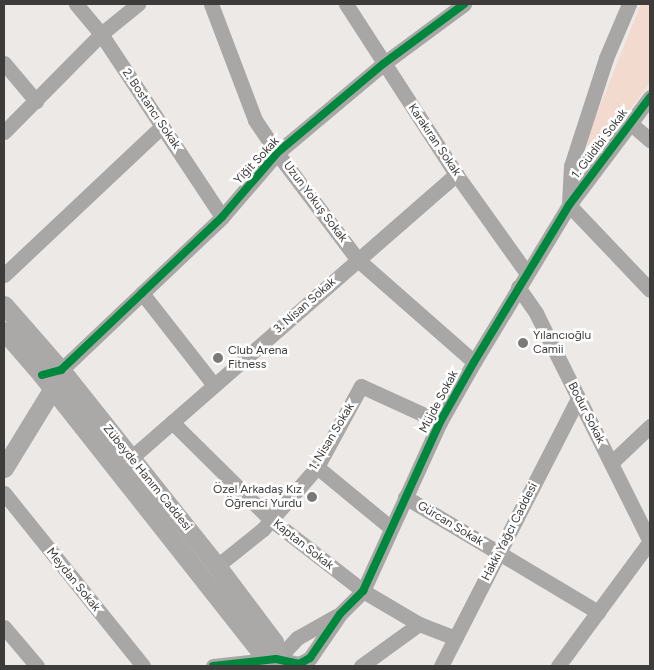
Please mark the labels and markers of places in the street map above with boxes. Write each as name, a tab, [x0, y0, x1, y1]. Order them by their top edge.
place label: Yılancıoğlu Camii	[533, 329, 591, 357]
marker: Yılancıoğlu Camii	[517, 337, 529, 349]
place label: Club Arena Fitness	[228, 344, 288, 372]
marker: Club Arena Fitness	[212, 352, 224, 364]
place label: Özel Arkadaş Kız Öğrenci Yurdu	[213, 483, 302, 511]
marker: Özel Arkadaş Kız Öğrenci Yurdu	[306, 491, 318, 503]

